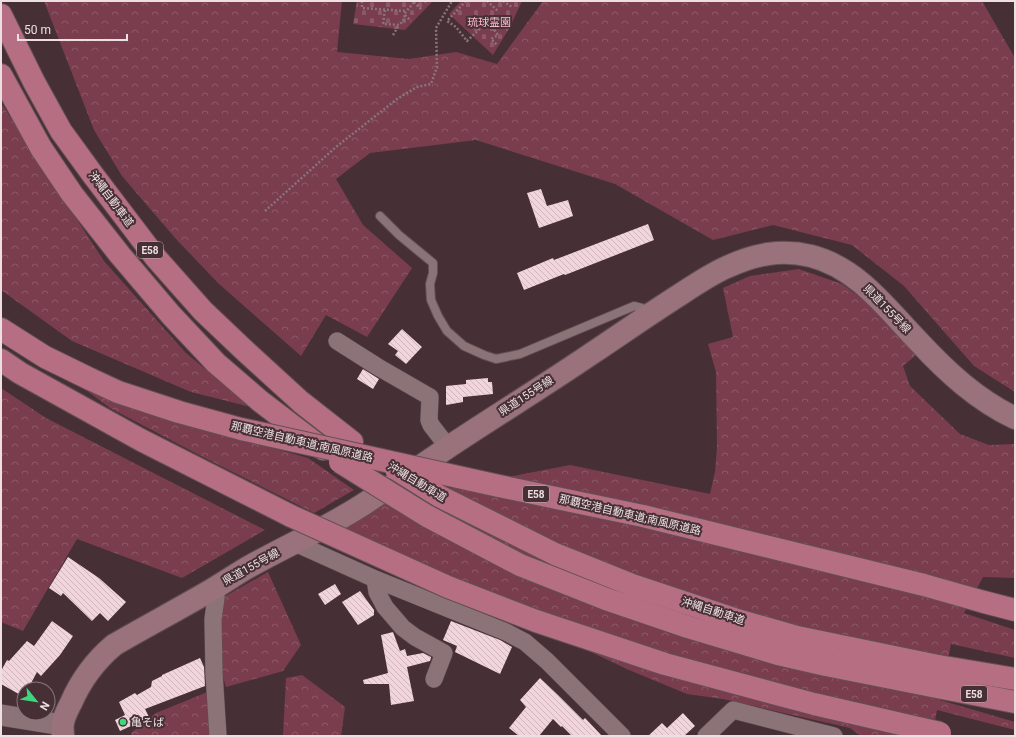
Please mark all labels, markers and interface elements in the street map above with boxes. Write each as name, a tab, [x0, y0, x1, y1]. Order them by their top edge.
scale bar	[18, 16, 127, 42]
park label: 琉球霊園	[467, 16, 511, 29]
text: 50 m	[24, 23, 51, 37]
street label: 沖縄自動車道	[86, 169, 136, 229]
road number: E58	[137, 242, 163, 258]
street label: 県道155号線	[861, 282, 913, 336]
street label: 県道155号線	[496, 374, 556, 418]
street label: 那覇空港自動車道;南風原道路	[230, 419, 374, 465]
street label: 沖縄自動車道	[385, 459, 449, 505]
road number: E58	[523, 486, 549, 502]
street label: 那覇空港自動車道;南風原道路	[558, 492, 702, 538]
street label: 県道155号線	[220, 546, 282, 588]
street label: 沖縄自動車道	[680, 595, 746, 627]
north arrow	[16, 681, 56, 721]
road number: E58	[961, 686, 987, 702]
text: N	[37, 699, 52, 713]
place label: 亀そば	[131, 716, 164, 729]
marker: 亀そば	[118, 717, 128, 727]

